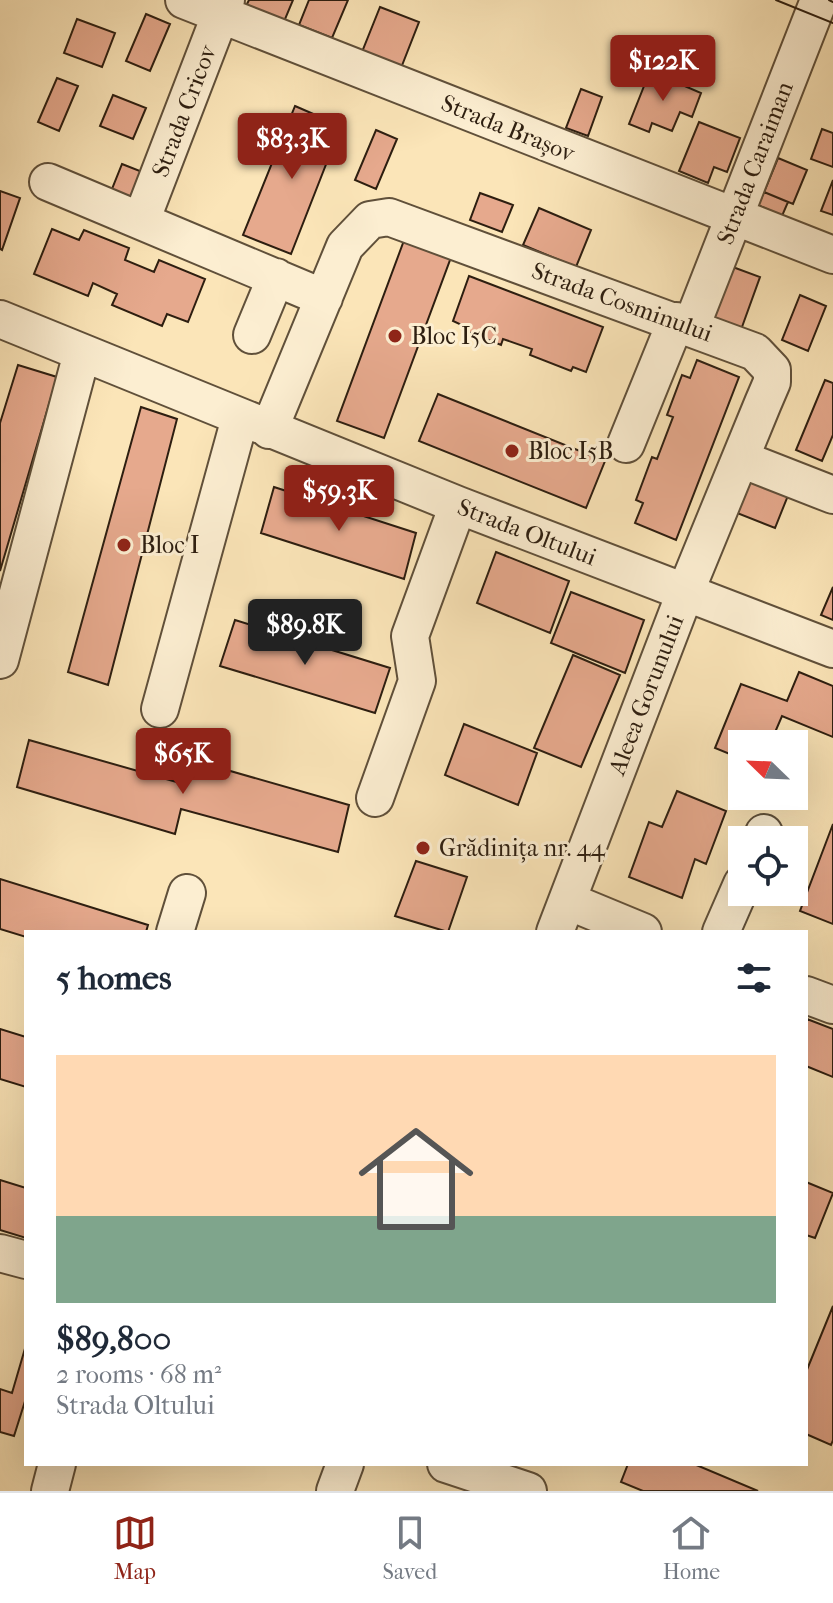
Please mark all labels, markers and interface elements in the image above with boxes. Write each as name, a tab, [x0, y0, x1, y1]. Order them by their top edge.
pin: $122K	[607, 35, 719, 103]
street label: Strada Cricov	[146, 40, 222, 181]
text: $122K	[628, 45, 698, 76]
street label: Strada Caraiman	[711, 78, 799, 248]
street label: Strada Brașov	[437, 89, 580, 168]
pin: $83.3K	[227, 113, 357, 181]
text: $83.3K	[256, 123, 328, 154]
street label: Strada Cosminului	[528, 256, 716, 348]
place label: Bloc I5C	[411, 322, 497, 350]
marker: Bloc I5C	[386, 327, 404, 345]
place label: Bloc I5B	[528, 437, 613, 465]
marker: Bloc I5B	[503, 442, 521, 460]
pin: $59.3K	[274, 465, 404, 533]
text: $59.3K	[302, 475, 376, 506]
street label: Strada Oltului	[454, 493, 600, 571]
place label: Bloc I	[140, 531, 199, 559]
marker: Bloc I	[115, 536, 133, 554]
pin: $89.8K	[240, 599, 370, 667]
text: $89.8K	[266, 609, 344, 640]
street label: Aleea Gorunului	[602, 611, 689, 780]
pin: $65K	[136, 728, 230, 796]
north arrow	[728, 730, 808, 810]
map controls	[728, 730, 808, 906]
text: $65K	[154, 738, 212, 769]
button: locate	[728, 826, 808, 906]
place label: Grădinița nr. 44	[439, 834, 606, 863]
marker: Grădinița nr. 44	[414, 839, 432, 857]
icon: filters	[732, 956, 776, 1000]
text: 5 homes	[56, 958, 171, 998]
icon: home	[344, 1107, 488, 1251]
text: $89,800	[56, 1319, 171, 1359]
text: 2 rooms · 68 m²	[56, 1359, 221, 1390]
text: Strada Oltului	[56, 1390, 215, 1421]
tab: Map	[113, 1511, 157, 1585]
tab: Saved	[383, 1511, 437, 1585]
tab: Home	[663, 1511, 720, 1585]

